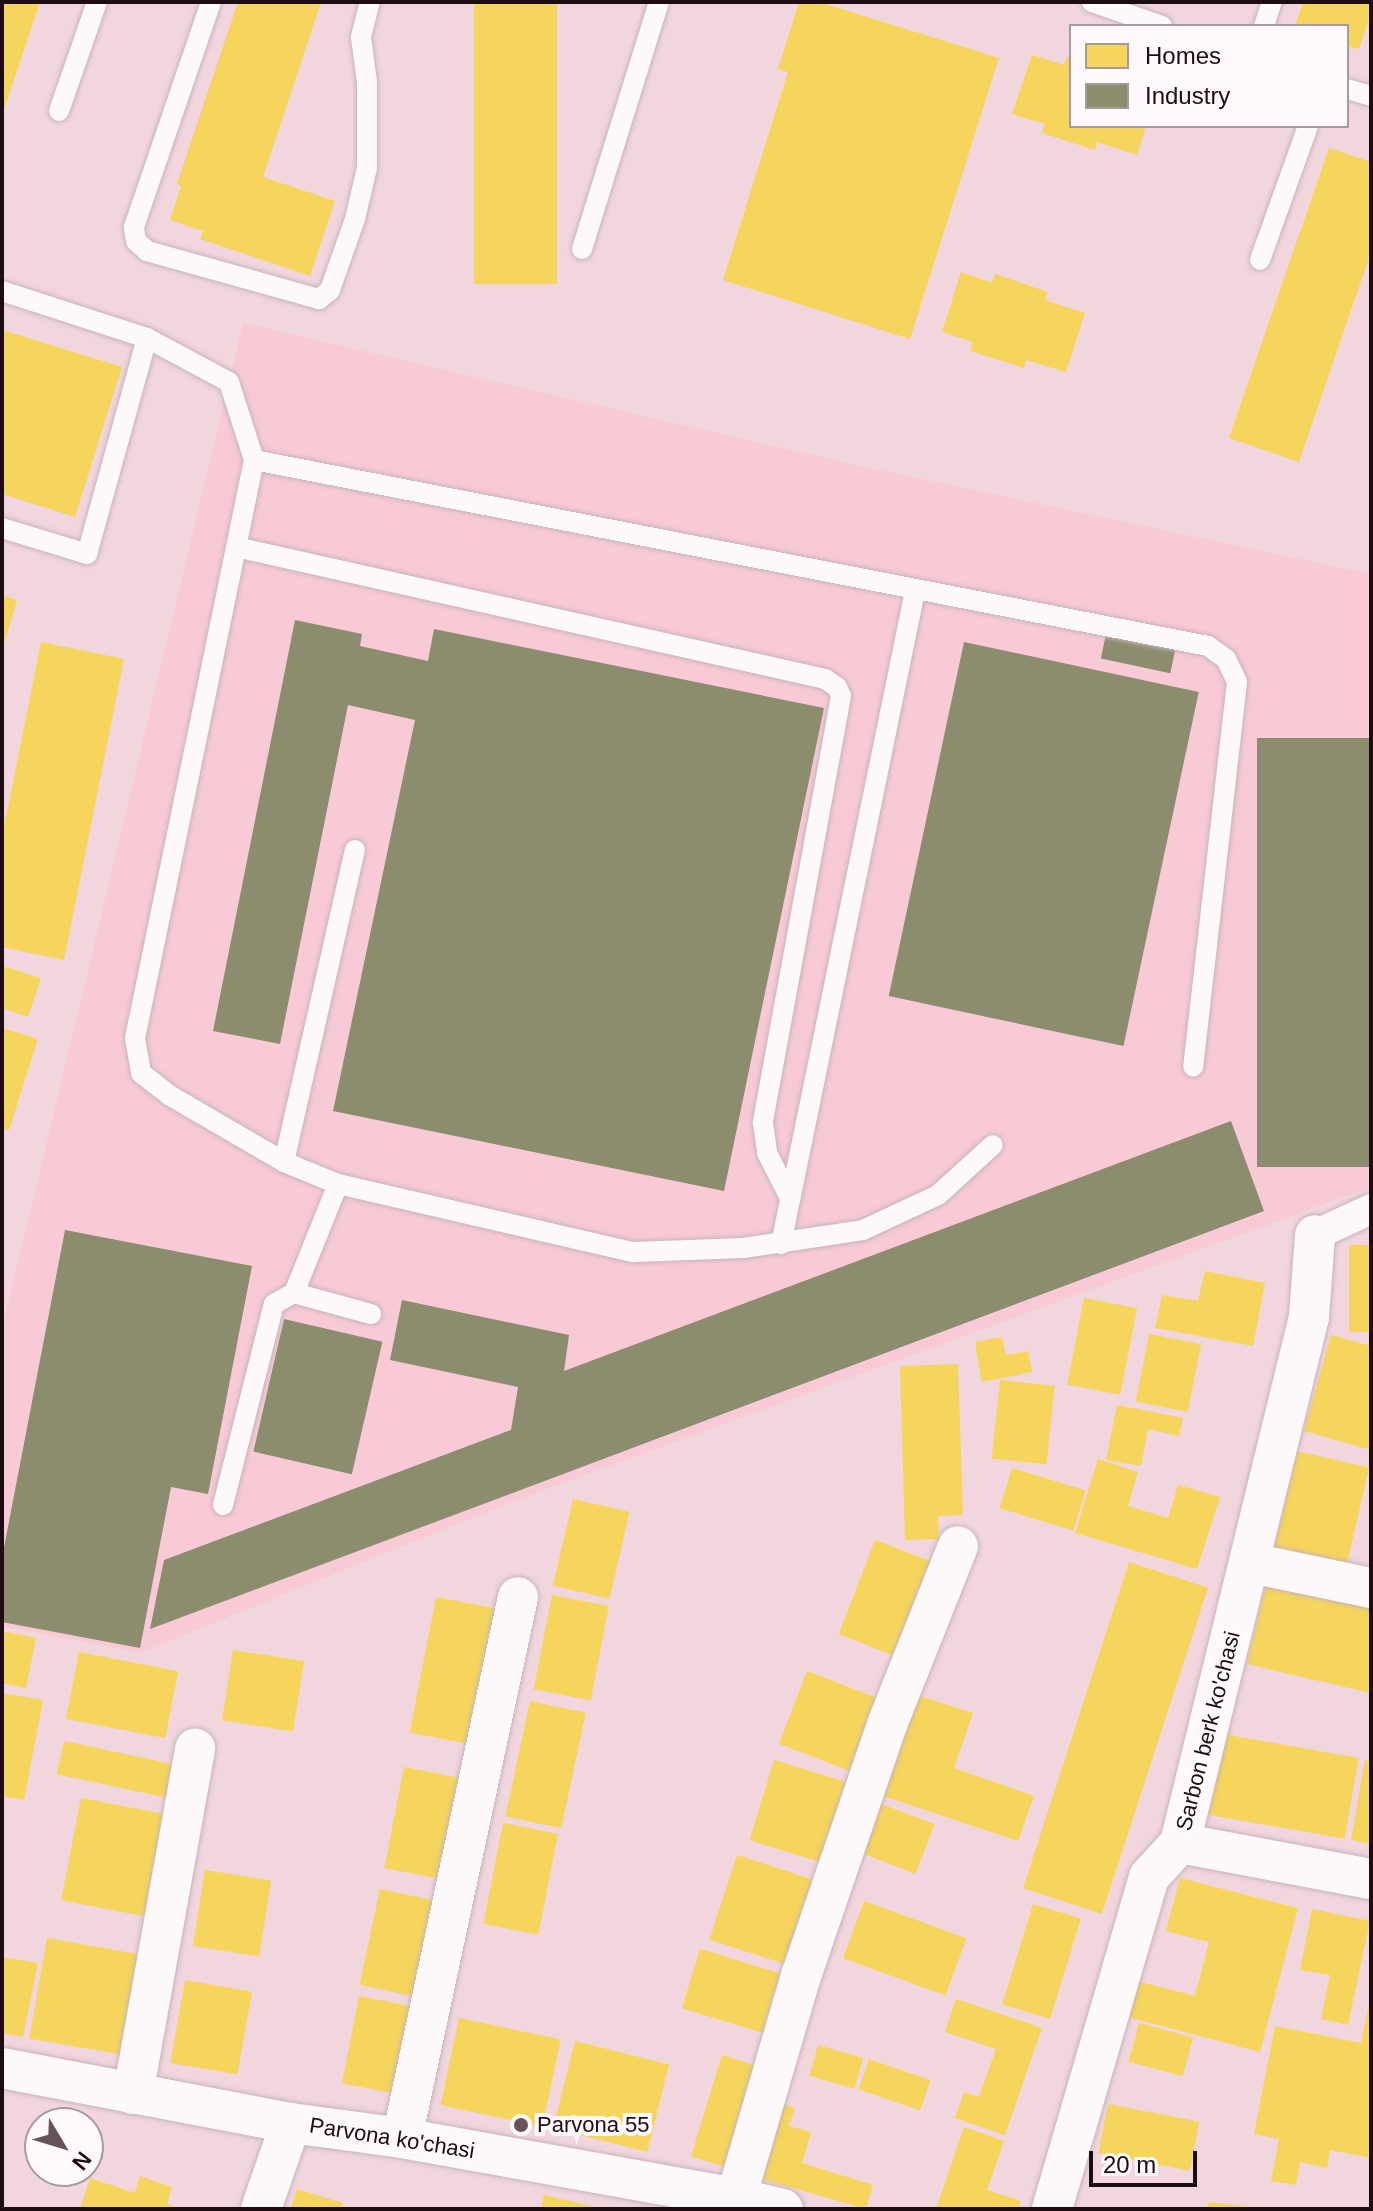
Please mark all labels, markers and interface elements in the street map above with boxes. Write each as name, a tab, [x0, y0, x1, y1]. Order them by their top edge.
legend	[1069, 24, 1349, 128]
text: Homes	[1145, 42, 1221, 69]
text: Industry	[1145, 82, 1230, 109]
street label: Sarbon berk ko'chasi	[1170, 1628, 1246, 1834]
north arrow	[24, 2107, 104, 2187]
street label: Parvona ko'chasi	[308, 2112, 476, 2164]
place label: Parvona 55	[537, 2112, 650, 2138]
marker: Parvona 55	[512, 2116, 530, 2134]
scale bar	[1093, 2135, 1201, 2185]
text: N	[67, 2147, 96, 2175]
text: 20 m	[1103, 2151, 1156, 2178]

